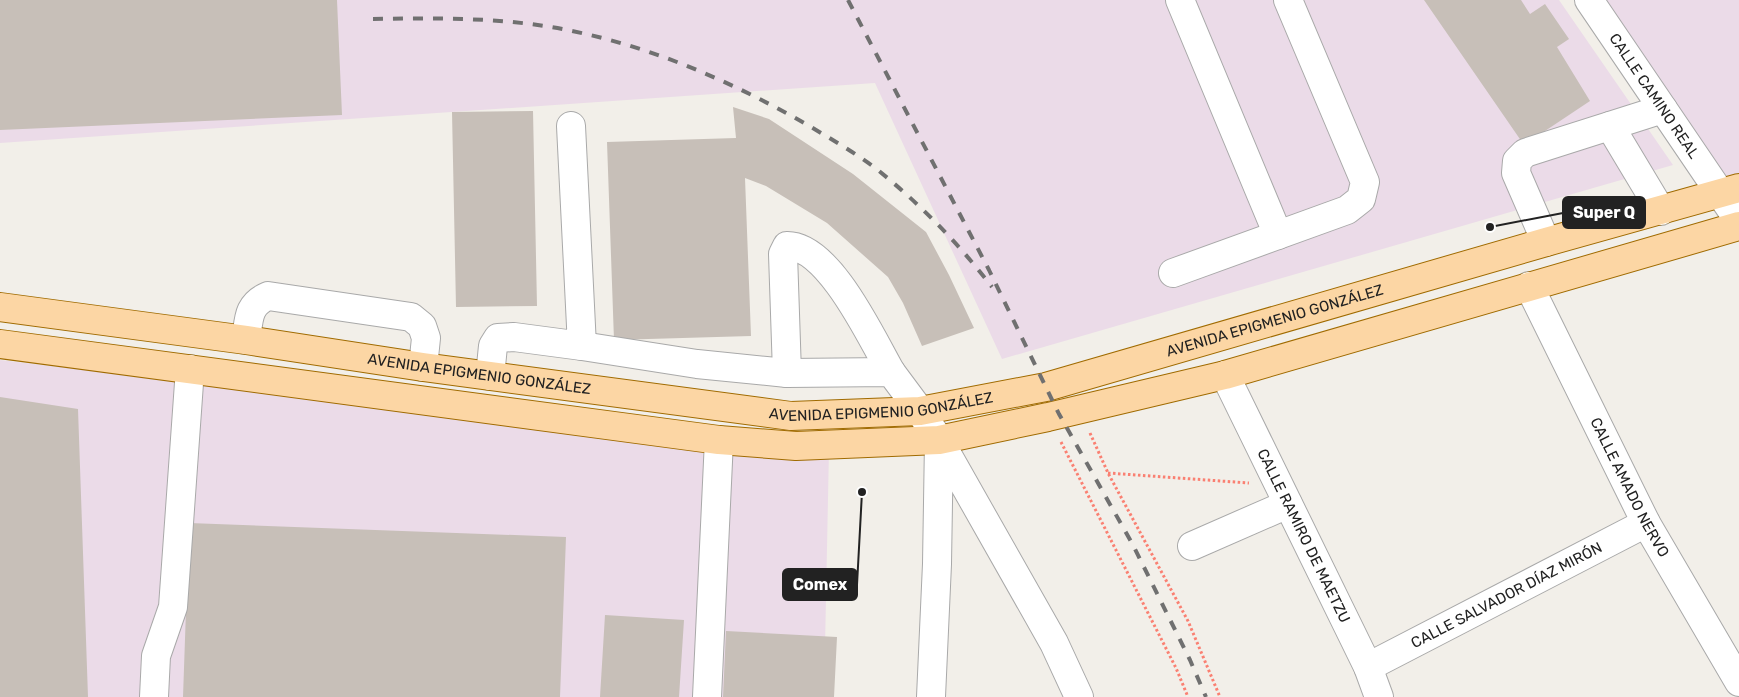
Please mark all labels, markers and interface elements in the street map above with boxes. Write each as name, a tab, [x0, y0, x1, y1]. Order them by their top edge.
street label: CALLE CAMINO REAL	[1605, 30, 1703, 162]
callout: Super Q	[1563, 197, 1645, 228]
text: Super Q	[1573, 203, 1635, 222]
street label: AVENIDA EPIGMENIO GONZÁLEZ	[1164, 281, 1385, 361]
street label: AVENIDA EPIGMENIO GONZÁLEZ	[366, 350, 592, 398]
street label: AVENIDA EPIGMENIO GONZÁLEZ	[768, 388, 994, 425]
street label: CALLE AMADO NERVO	[1586, 415, 1673, 560]
street label: CALLE RAMIRO DE MAETZU	[1254, 446, 1354, 626]
street label: CALLE SALVADOR DÍAZ MIRÓN	[1408, 538, 1605, 652]
callout: Comex	[783, 569, 857, 600]
text: Comex	[793, 575, 848, 594]

